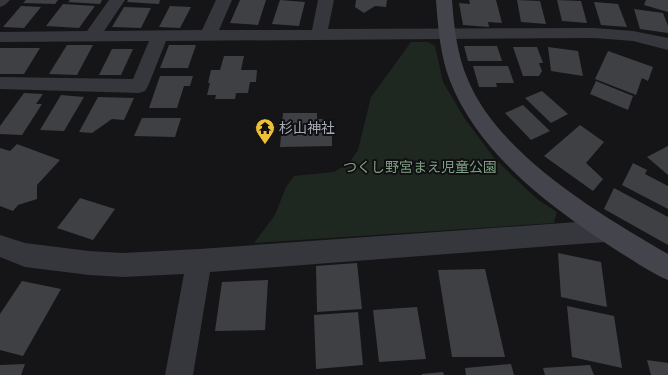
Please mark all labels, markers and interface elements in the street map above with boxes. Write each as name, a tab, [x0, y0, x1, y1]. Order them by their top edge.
temple icon: 杉山神社	[254, 117, 276, 145]
place label: 杉山神社	[279, 119, 335, 137]
park label: つくし野宮まえ児童公園	[343, 158, 497, 176]

